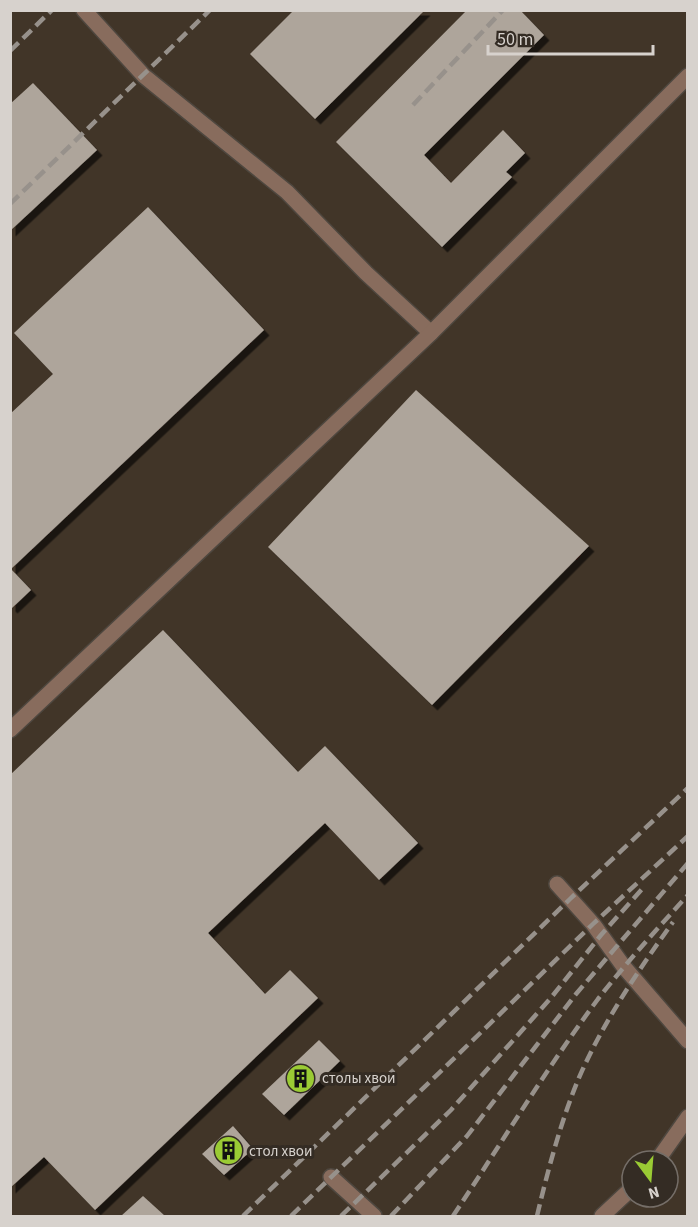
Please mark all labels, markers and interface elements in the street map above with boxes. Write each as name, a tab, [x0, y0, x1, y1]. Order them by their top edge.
scale bar	[488, 18, 653, 56]
text: 50 m	[497, 27, 533, 52]
building icon: столы хвои	[285, 1062, 317, 1094]
place label: столы хвои	[322, 1068, 396, 1089]
building icon: стол хвои	[212, 1135, 244, 1167]
place label: стол хвои	[249, 1141, 312, 1162]
north arrow	[620, 1149, 680, 1209]
text: N	[646, 1180, 662, 1204]

